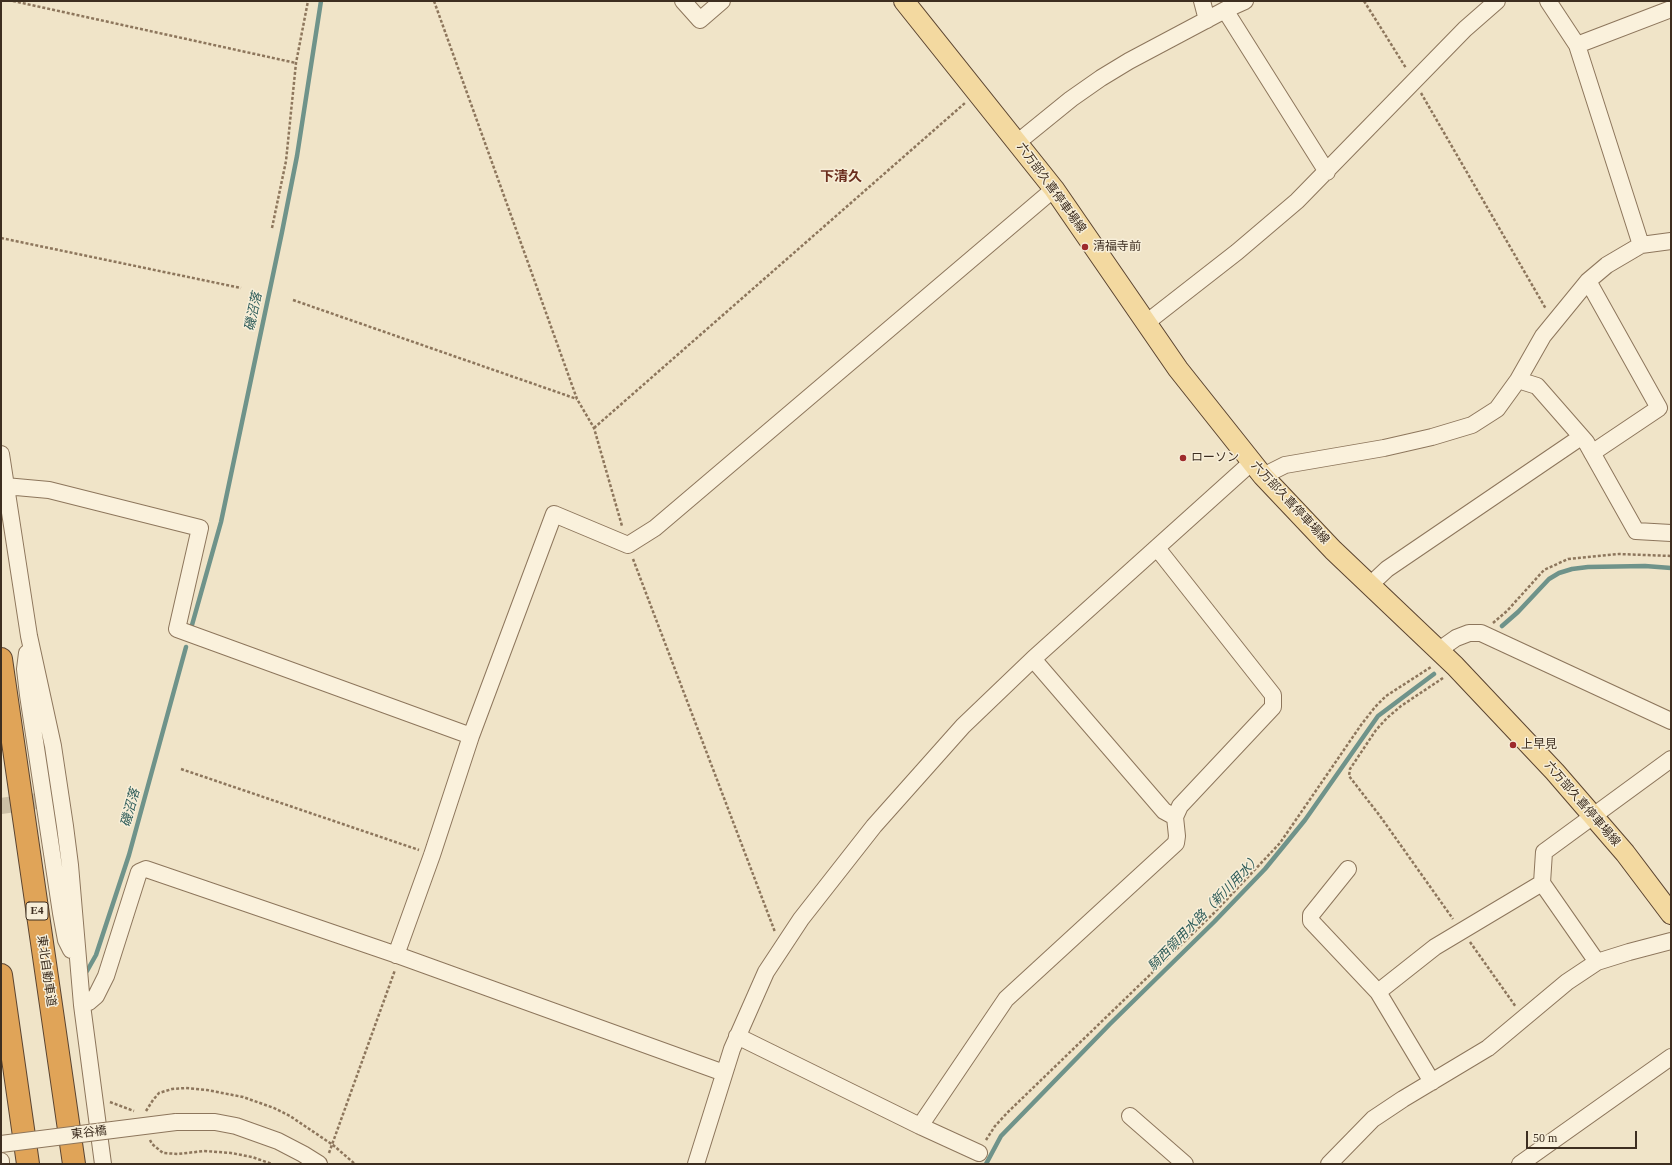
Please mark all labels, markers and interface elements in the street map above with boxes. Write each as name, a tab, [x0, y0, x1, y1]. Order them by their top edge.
street label: 六万部久喜停車場線	[1013, 140, 1089, 236]
district label: 下清久	[820, 169, 862, 185]
place label: 清福寺前	[1093, 240, 1141, 254]
marker: 清福寺前	[1080, 242, 1090, 252]
water label: 磯沼落	[242, 291, 266, 333]
place label: ローソン	[1191, 451, 1239, 465]
marker: ローソン	[1178, 453, 1188, 463]
street label: 六万部久喜停車場線	[1248, 459, 1332, 547]
place label: 上早見	[1521, 738, 1557, 752]
marker: 上早見	[1508, 740, 1518, 750]
street label: 六万部久喜停車場線	[1541, 759, 1623, 849]
water label: 磯沼落	[118, 787, 144, 829]
water label: 騎西領用水路（新川用水）	[1145, 851, 1265, 975]
road number: E4	[26, 902, 48, 920]
street label: 東北自動車道	[34, 934, 58, 1008]
scale bar	[1528, 1123, 1639, 1149]
street label: 東谷橋	[70, 1124, 108, 1142]
text: 50 m	[1533, 1131, 1557, 1145]

